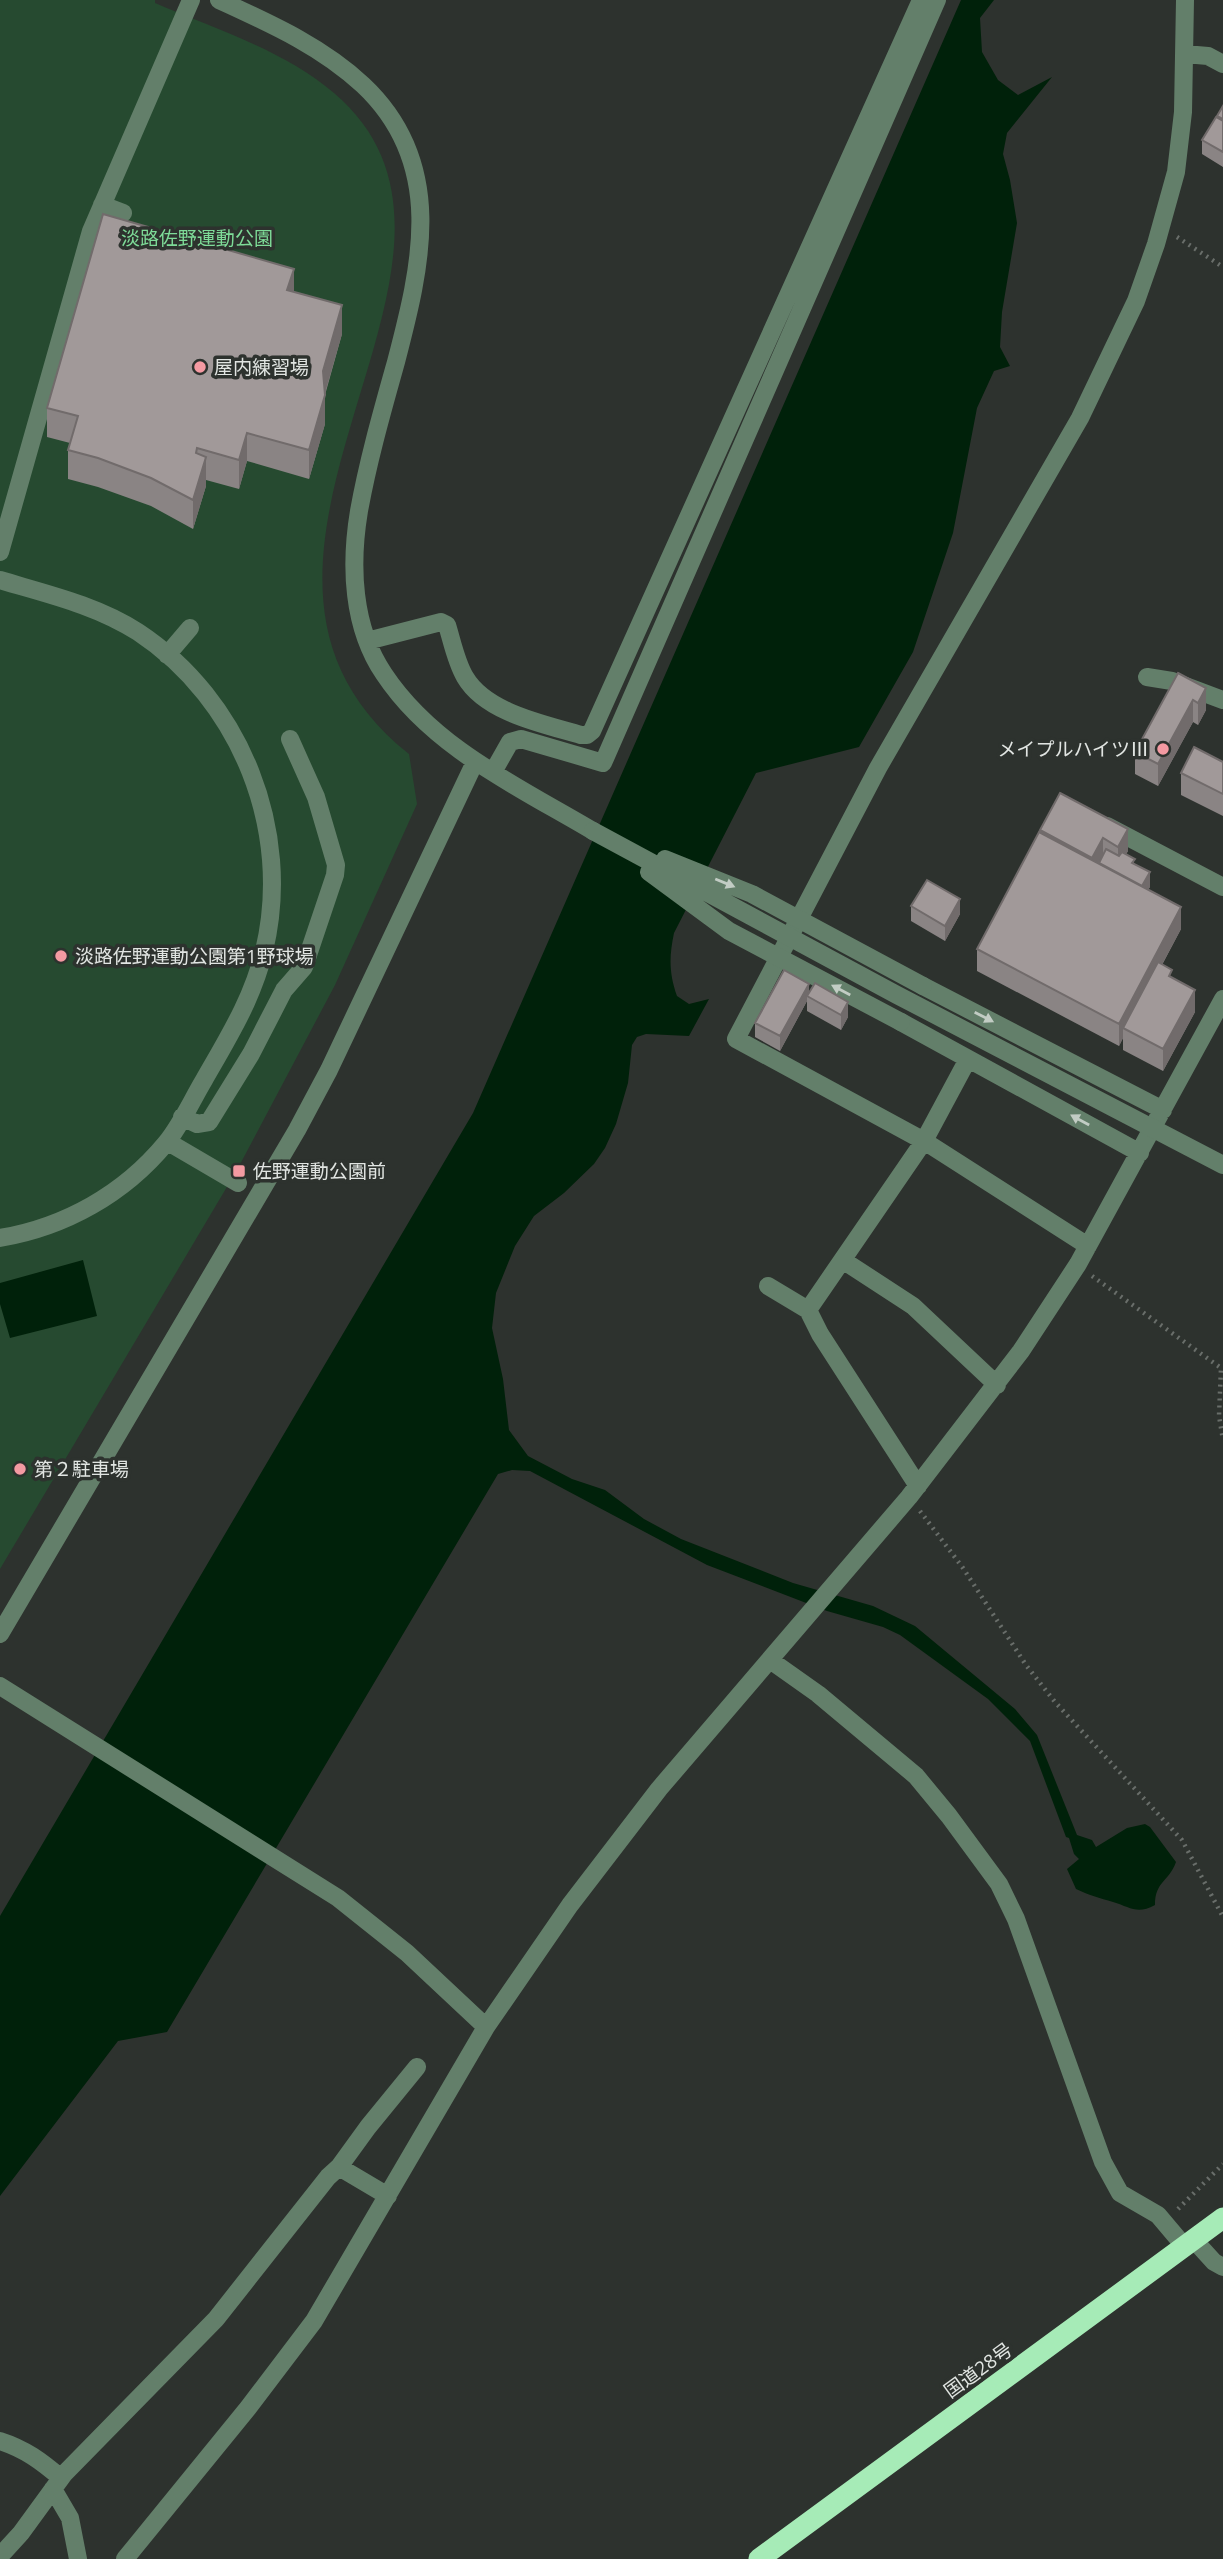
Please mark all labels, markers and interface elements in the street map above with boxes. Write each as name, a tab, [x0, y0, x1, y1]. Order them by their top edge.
park label: 淡路佐野運動公園	[121, 225, 273, 251]
place label: 屋内練習場	[214, 354, 309, 380]
marker: 屋内練習場	[192, 359, 208, 375]
place label: メイプルハイツⅢ	[997, 736, 1149, 762]
marker: メイプルハイツⅢ	[1155, 741, 1171, 757]
one-way arrow	[715, 877, 736, 888]
place label: 淡路佐野運動公園第1野球場	[75, 943, 314, 969]
marker: 淡路佐野運動公園第1野球場	[53, 948, 69, 964]
one-way arrow	[831, 984, 851, 996]
one-way arrow	[974, 1011, 994, 1023]
one-way arrow	[1070, 1114, 1090, 1126]
place label: 佐野運動公園前	[253, 1158, 386, 1184]
marker: 佐野運動公園前	[231, 1163, 247, 1179]
place label: 第２駐車場	[34, 1456, 129, 1482]
marker: 第２駐車場	[12, 1461, 28, 1477]
street label: 国道28号	[939, 2336, 1017, 2404]

